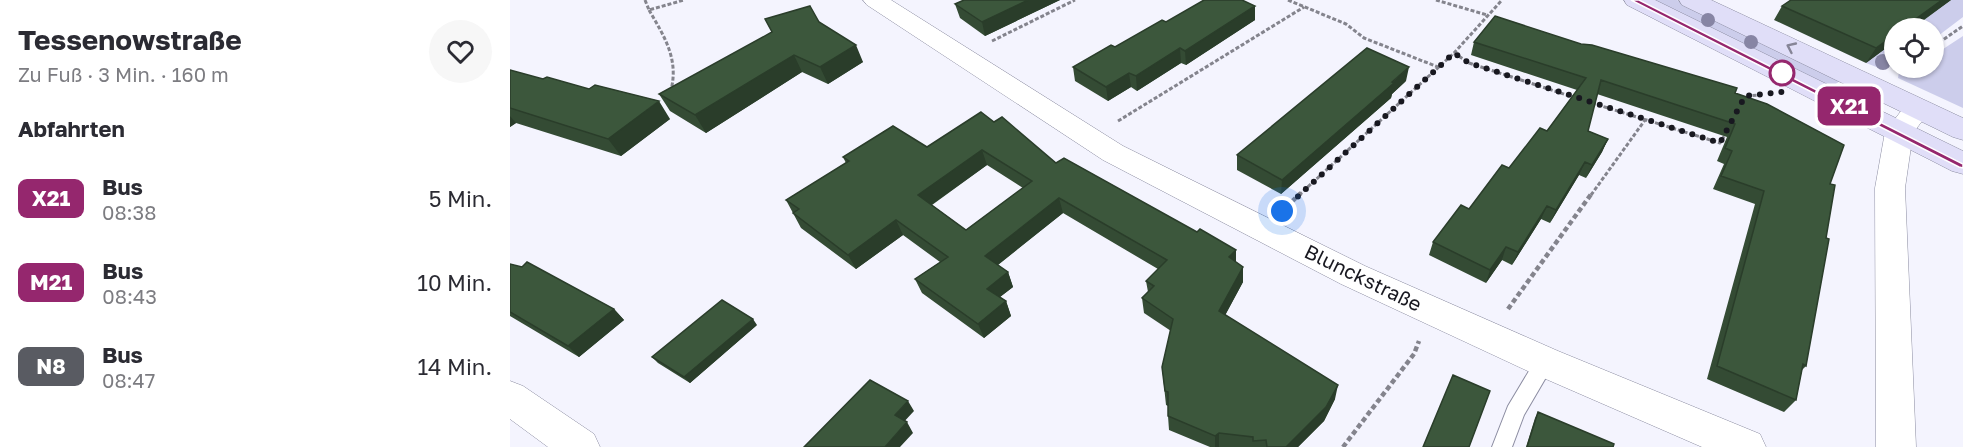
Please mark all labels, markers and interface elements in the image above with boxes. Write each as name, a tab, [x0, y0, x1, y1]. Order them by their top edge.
map controls	[1884, 18, 1944, 78]
button: locate	[1884, 18, 1944, 78]
button: heart	[429, 20, 492, 83]
text: Tessenowstraße	[18, 23, 242, 56]
one-way arrow	[1786, 43, 1797, 55]
unlabelled marker	[1769, 60, 1795, 86]
text: Zu Fuß · 3 Min. · 160 m	[18, 62, 229, 86]
line badge: X21	[1814, 86, 1884, 126]
text: X21	[1830, 93, 1868, 119]
text: Abfahrten	[18, 115, 125, 142]
text: Bus	[102, 173, 143, 200]
text: X21	[32, 185, 70, 211]
text: 5 Min.	[429, 185, 492, 212]
your location	[1267, 196, 1297, 226]
text: 08:38	[102, 200, 157, 224]
street label: Blunckstraße	[1301, 238, 1426, 316]
text: Bus	[102, 257, 143, 284]
text: M21	[30, 269, 72, 295]
text: 10 Min.	[417, 269, 492, 296]
text: 08:43	[102, 284, 157, 308]
text: Bus	[102, 341, 143, 368]
text: N8	[36, 353, 66, 379]
text: 14 Min.	[417, 353, 492, 380]
text: 08:47	[102, 368, 155, 392]

